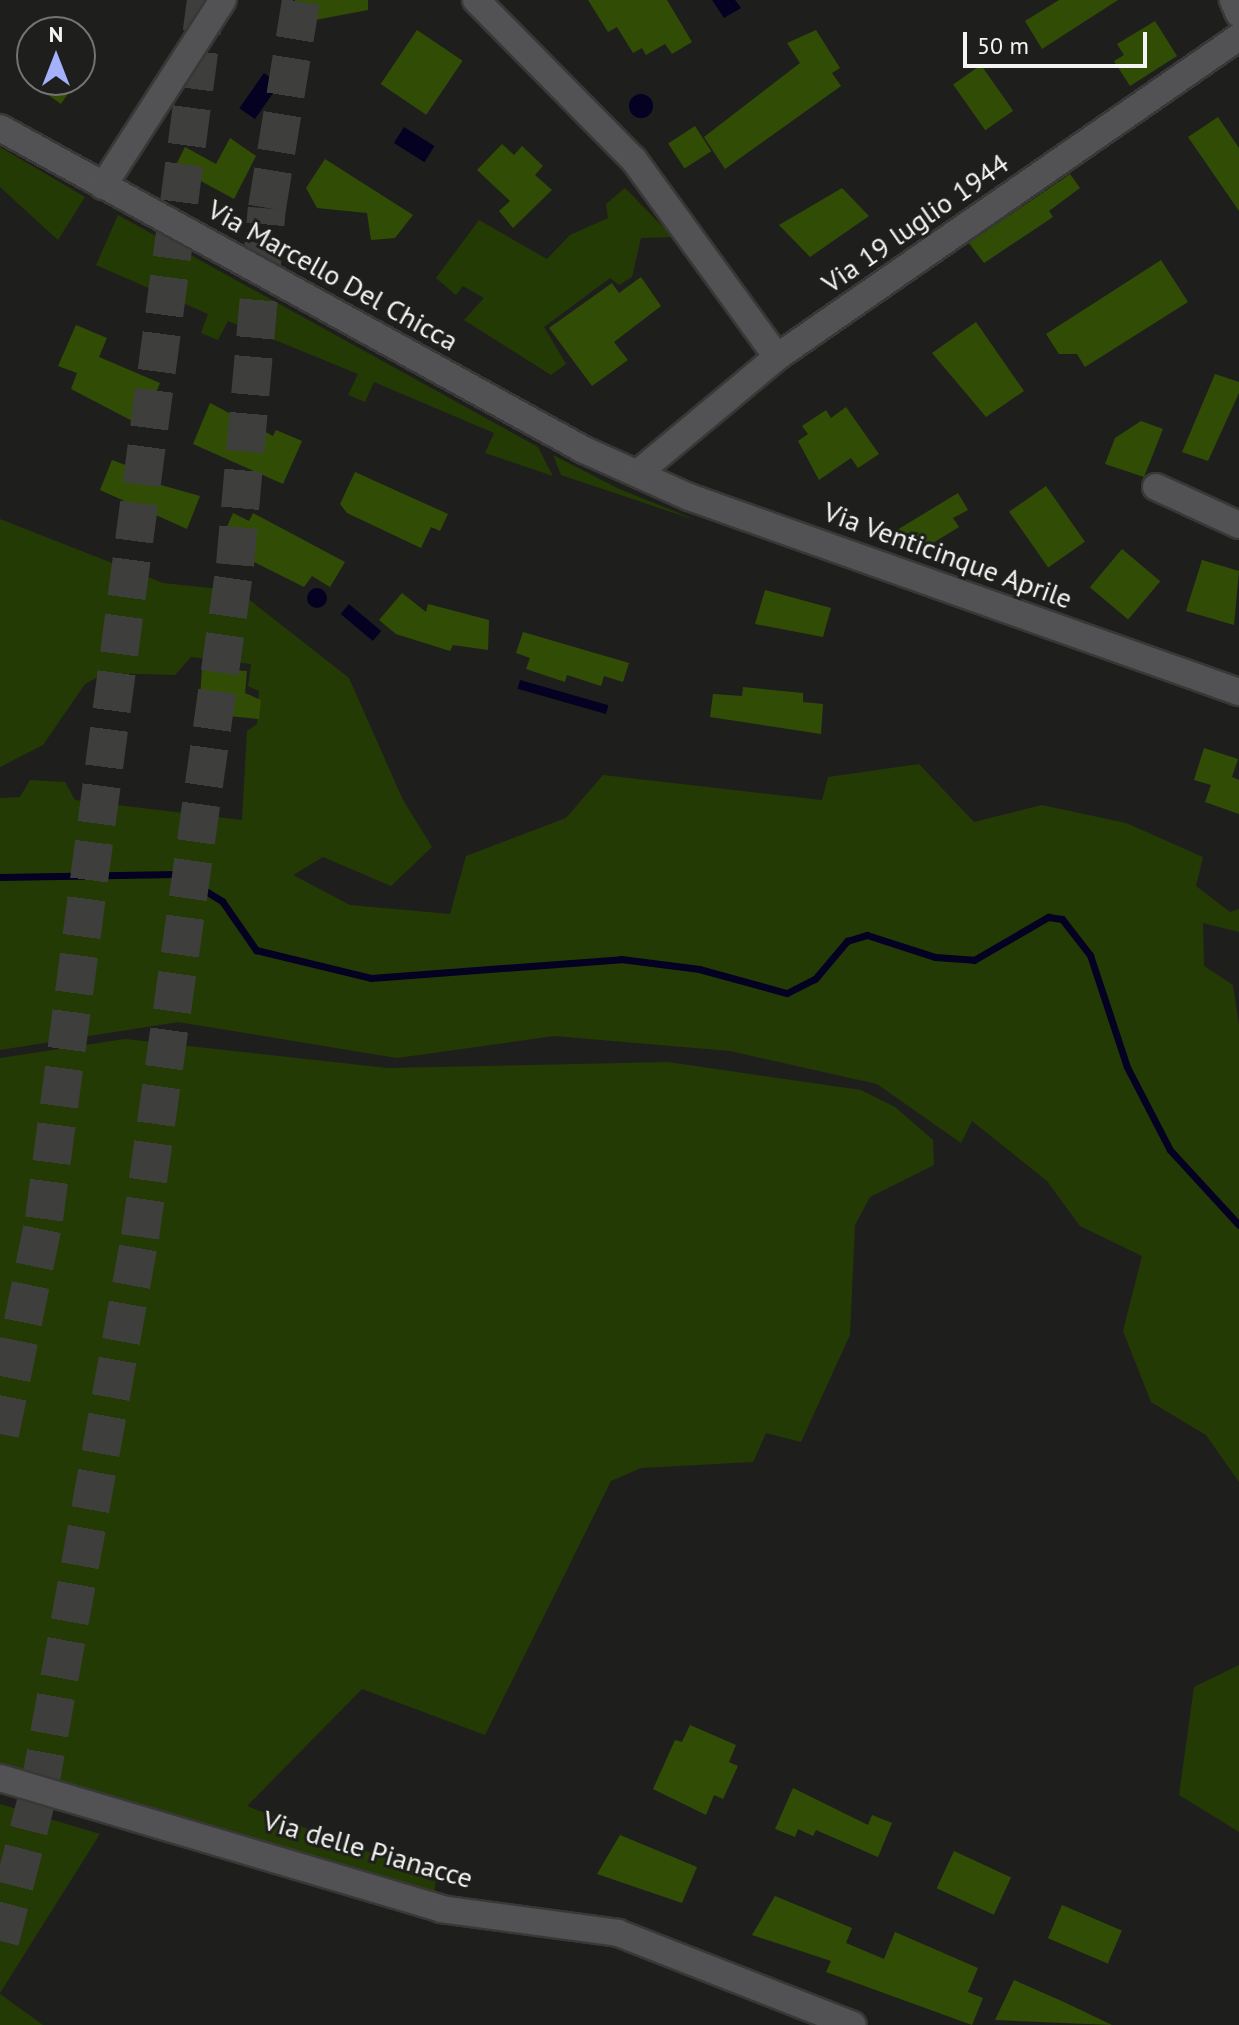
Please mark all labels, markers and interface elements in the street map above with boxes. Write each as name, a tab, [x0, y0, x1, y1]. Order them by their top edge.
north arrow	[16, 16, 96, 96]
scale bar	[967, 16, 1151, 66]
text: N	[49, 20, 63, 48]
text: 50 m	[977, 30, 1029, 61]
street label: Via 19 luglio 1944	[815, 146, 1015, 300]
street label: Via Marcello Del Chicca	[202, 192, 464, 358]
street label: Via Venticinque Aprile	[818, 494, 1078, 616]
street label: Via delle Pianacce	[259, 1803, 477, 1895]

